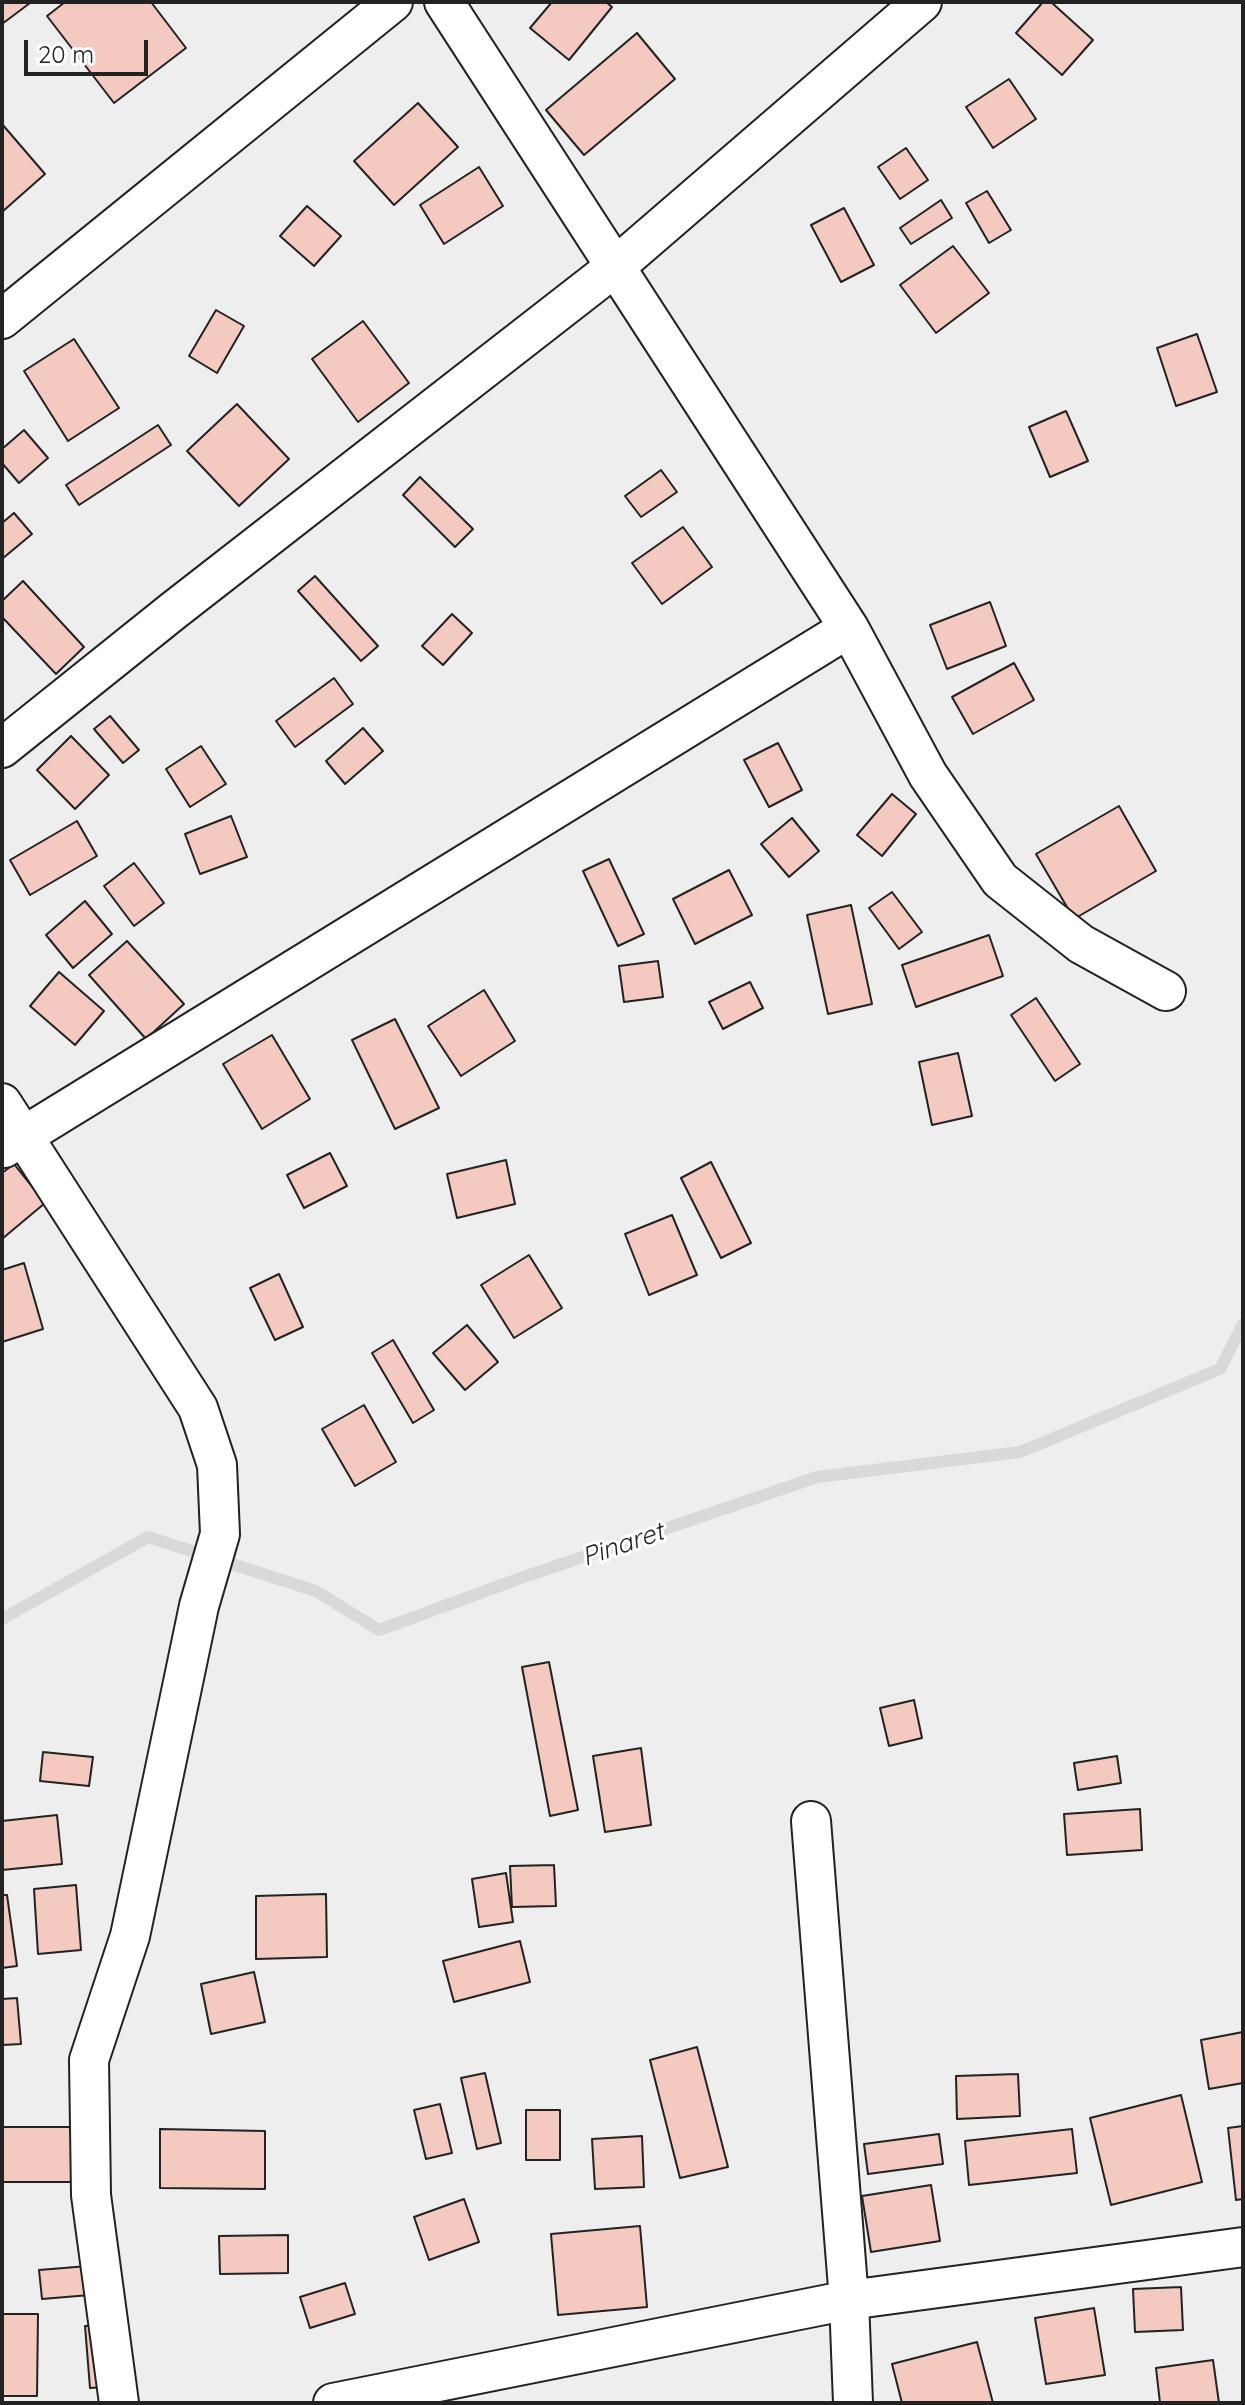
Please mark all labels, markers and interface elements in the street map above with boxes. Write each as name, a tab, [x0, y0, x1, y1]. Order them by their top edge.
scale bar	[28, 24, 152, 74]
text: 20 m	[38, 39, 94, 69]
water label: Pinaret	[578, 1516, 668, 1574]

